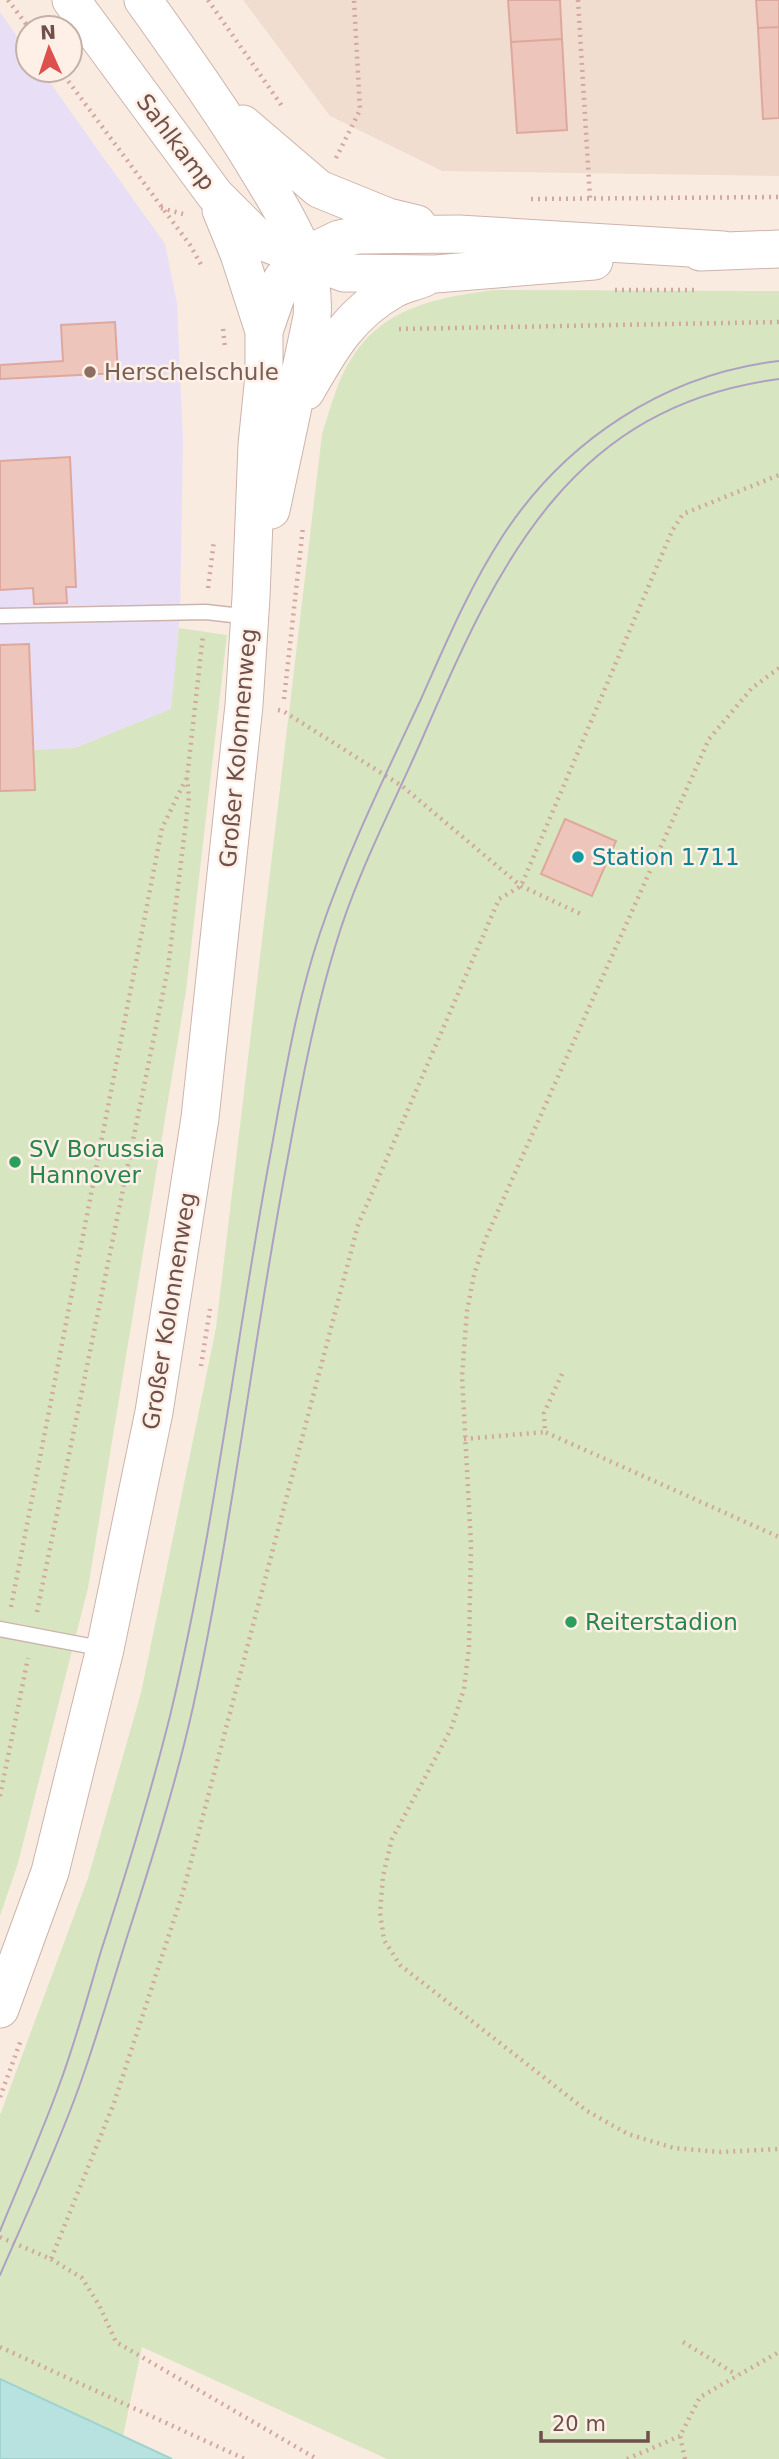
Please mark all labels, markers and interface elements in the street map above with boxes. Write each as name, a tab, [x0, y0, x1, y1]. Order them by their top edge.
north arrow	[14, 14, 84, 84]
text: N	[40, 21, 57, 43]
street label: Sahlkamp	[131, 89, 221, 195]
place label: Herschelschule	[104, 359, 279, 385]
marker: Herschelschule	[82, 364, 98, 380]
street label: Großer Kolonnenweg	[215, 627, 261, 869]
place label: Station 1711	[592, 844, 740, 870]
marker: Station 1711	[570, 849, 586, 865]
place label: SV Borussia Hannover	[29, 1136, 165, 1188]
marker: SV Borussia Hannover	[7, 1154, 23, 1170]
street label: Großer Kolonnenweg	[137, 1190, 201, 1432]
place label: Reiterstadion	[585, 1609, 738, 1635]
marker: Reiterstadion	[563, 1614, 579, 1630]
scale bar	[541, 2400, 648, 2444]
text: 20 m	[552, 2412, 606, 2436]

